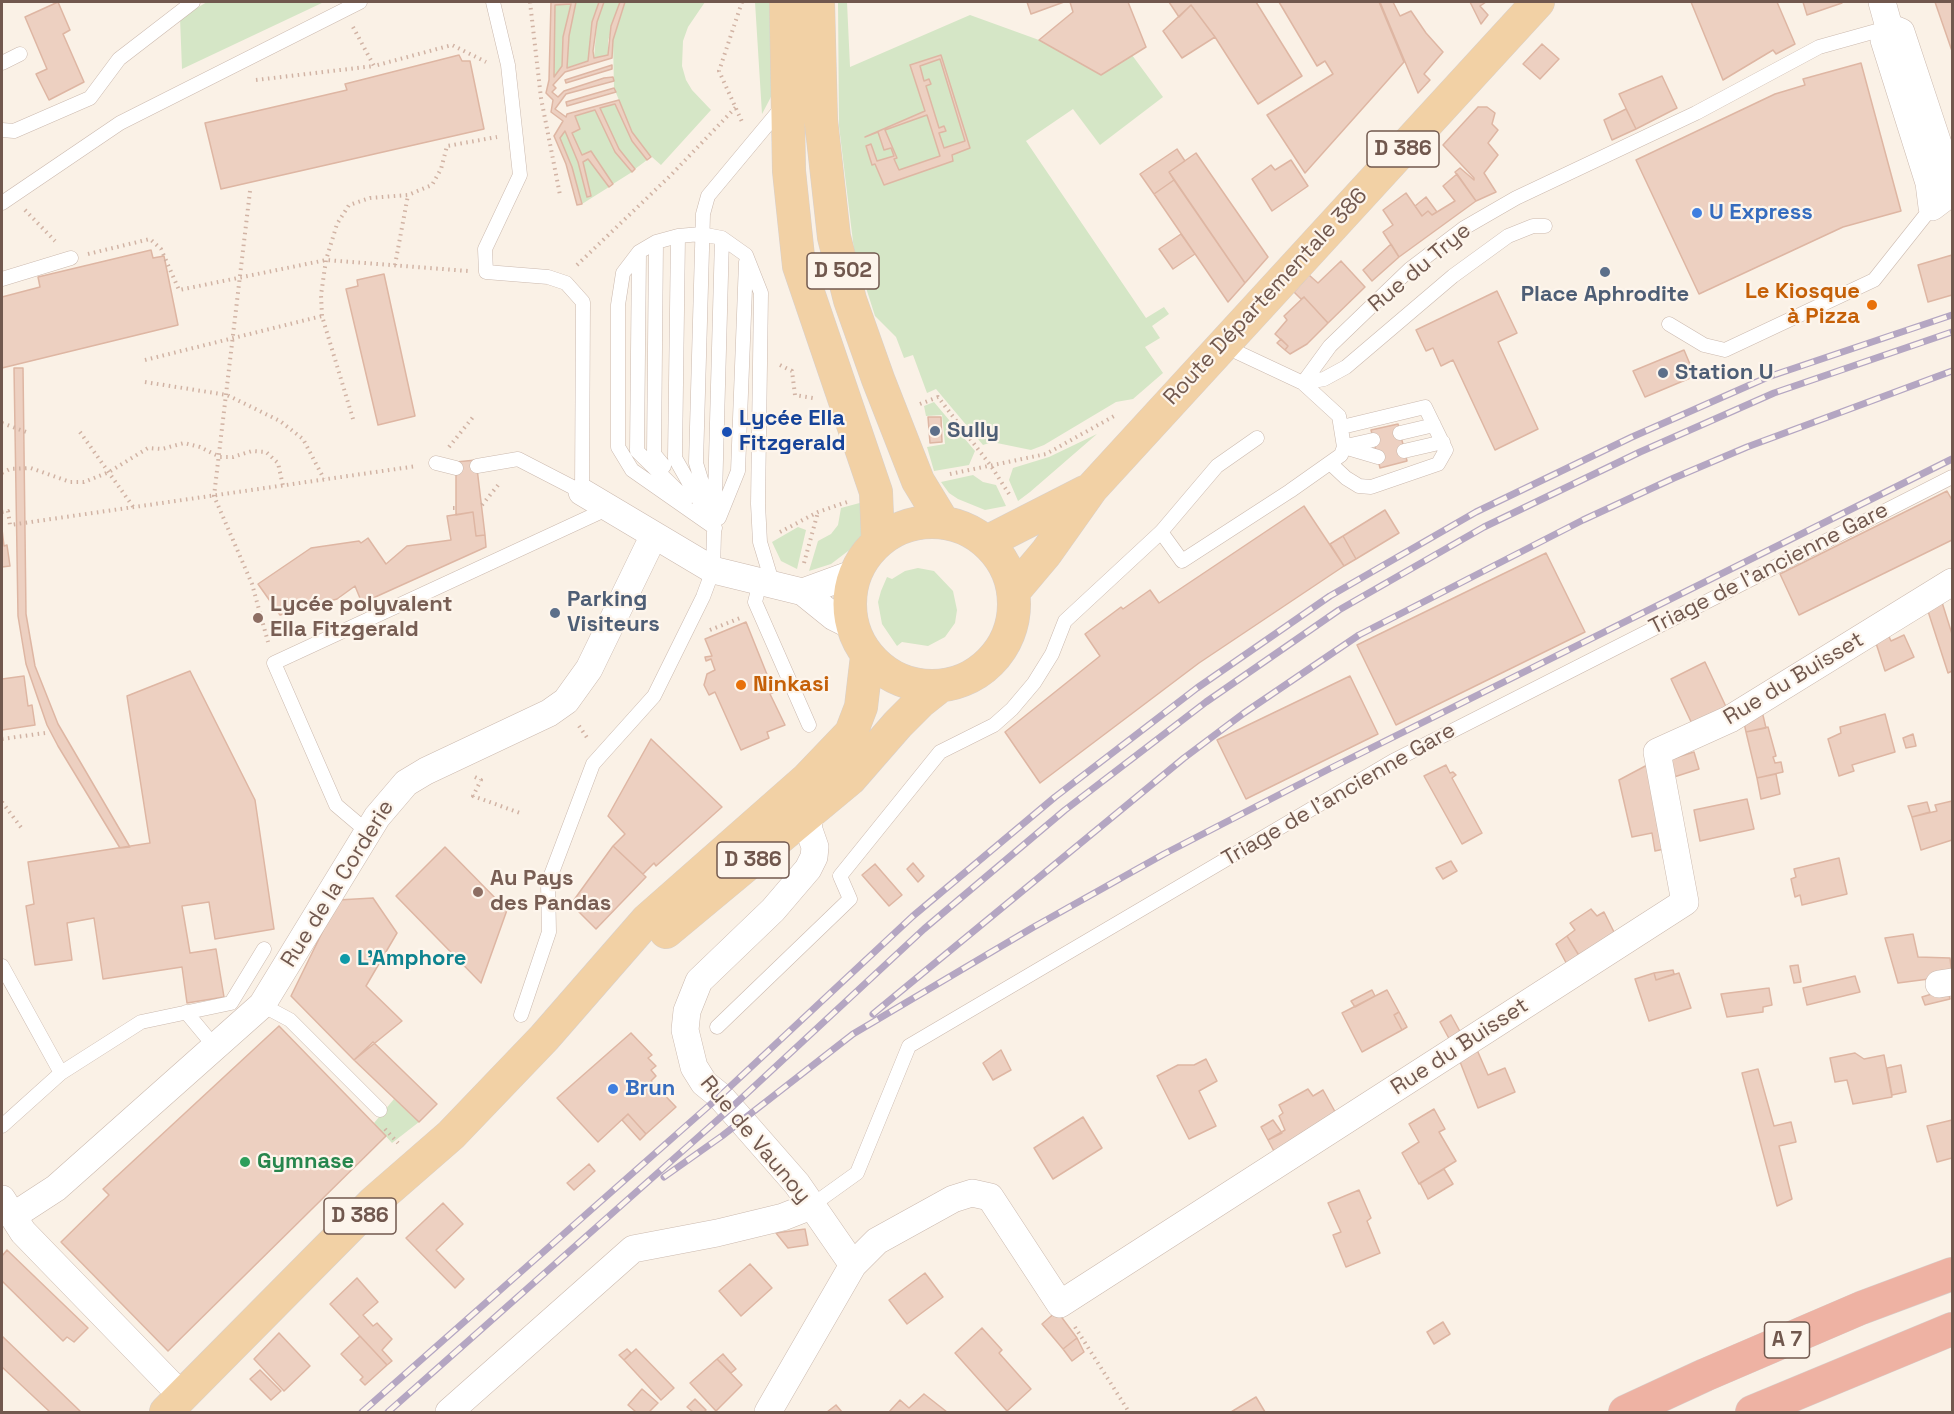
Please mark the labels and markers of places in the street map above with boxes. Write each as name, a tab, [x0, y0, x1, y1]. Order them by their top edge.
place label: U Express	[1709, 200, 1813, 226]
marker: U Express	[1690, 206, 1704, 220]
marker: Place Aphrodite	[1598, 265, 1612, 279]
place label: Le Kiosque à Pizza	[1745, 279, 1860, 330]
place label: Place Aphrodite	[1521, 282, 1689, 308]
marker: Le Kiosque à Pizza	[1865, 298, 1879, 312]
place label: Station U	[1675, 360, 1774, 386]
marker: Station U	[1656, 366, 1670, 380]
place label: Lycée Ella Fitzgerald	[739, 406, 846, 458]
place label: Sully	[947, 418, 999, 444]
marker: Sully	[928, 424, 942, 438]
marker: Lycée Ella Fitzgerald	[720, 425, 734, 439]
place label: Parking Visiteurs	[567, 587, 660, 638]
place label: Lycée polyvalent Ella Fitzgerald	[270, 592, 453, 644]
marker: Parking Visiteurs	[548, 606, 562, 620]
marker: Lycée polyvalent Ella Fitzgerald	[251, 611, 265, 625]
place label: Ninkasi	[753, 672, 829, 698]
marker: Ninkasi	[734, 678, 748, 692]
place label: Au Pays des Pandas	[490, 866, 611, 918]
marker: Au Pays des Pandas	[471, 885, 485, 899]
place label: L'Amphore	[357, 946, 466, 972]
marker: L'Amphore	[338, 952, 352, 966]
place label: Brun	[625, 1076, 675, 1102]
marker: Brun	[606, 1082, 620, 1096]
place label: Gymnase	[257, 1149, 354, 1175]
marker: Gymnase	[238, 1155, 252, 1169]

